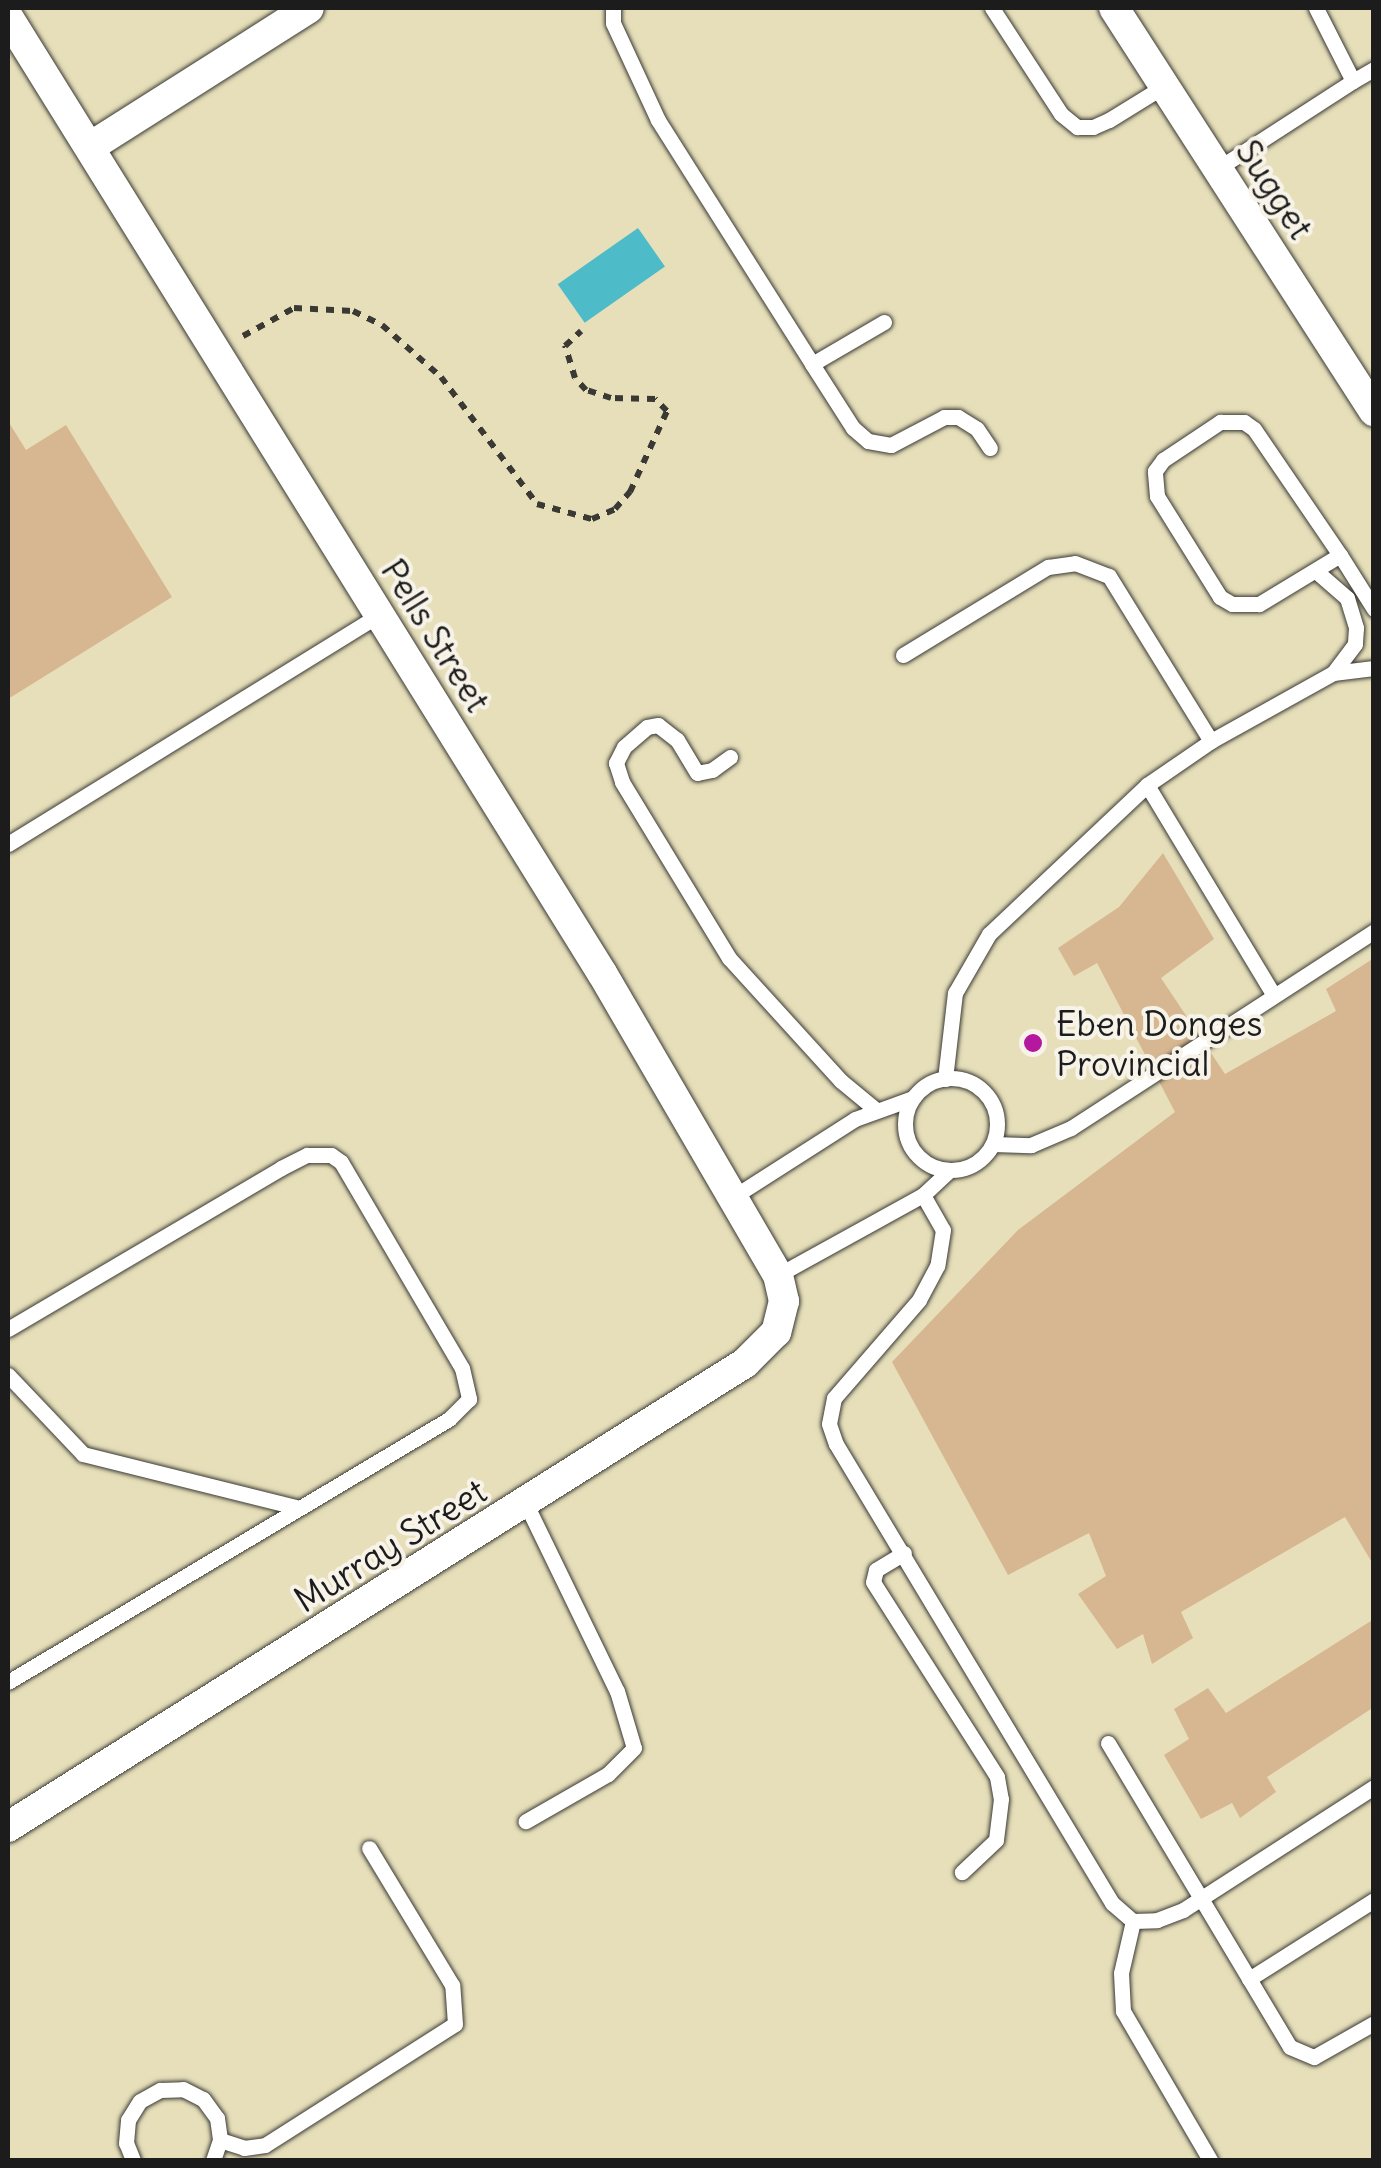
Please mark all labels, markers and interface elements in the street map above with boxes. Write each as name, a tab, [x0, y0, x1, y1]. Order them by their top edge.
street label: Sugget	[1228, 132, 1322, 246]
street label: Pells Street	[373, 551, 499, 719]
place label: Eben Donges Provincial	[1056, 1002, 1262, 1084]
marker: Eben Donges Provincial	[1020, 1030, 1046, 1056]
street label: Murray Street	[286, 1469, 494, 1621]

